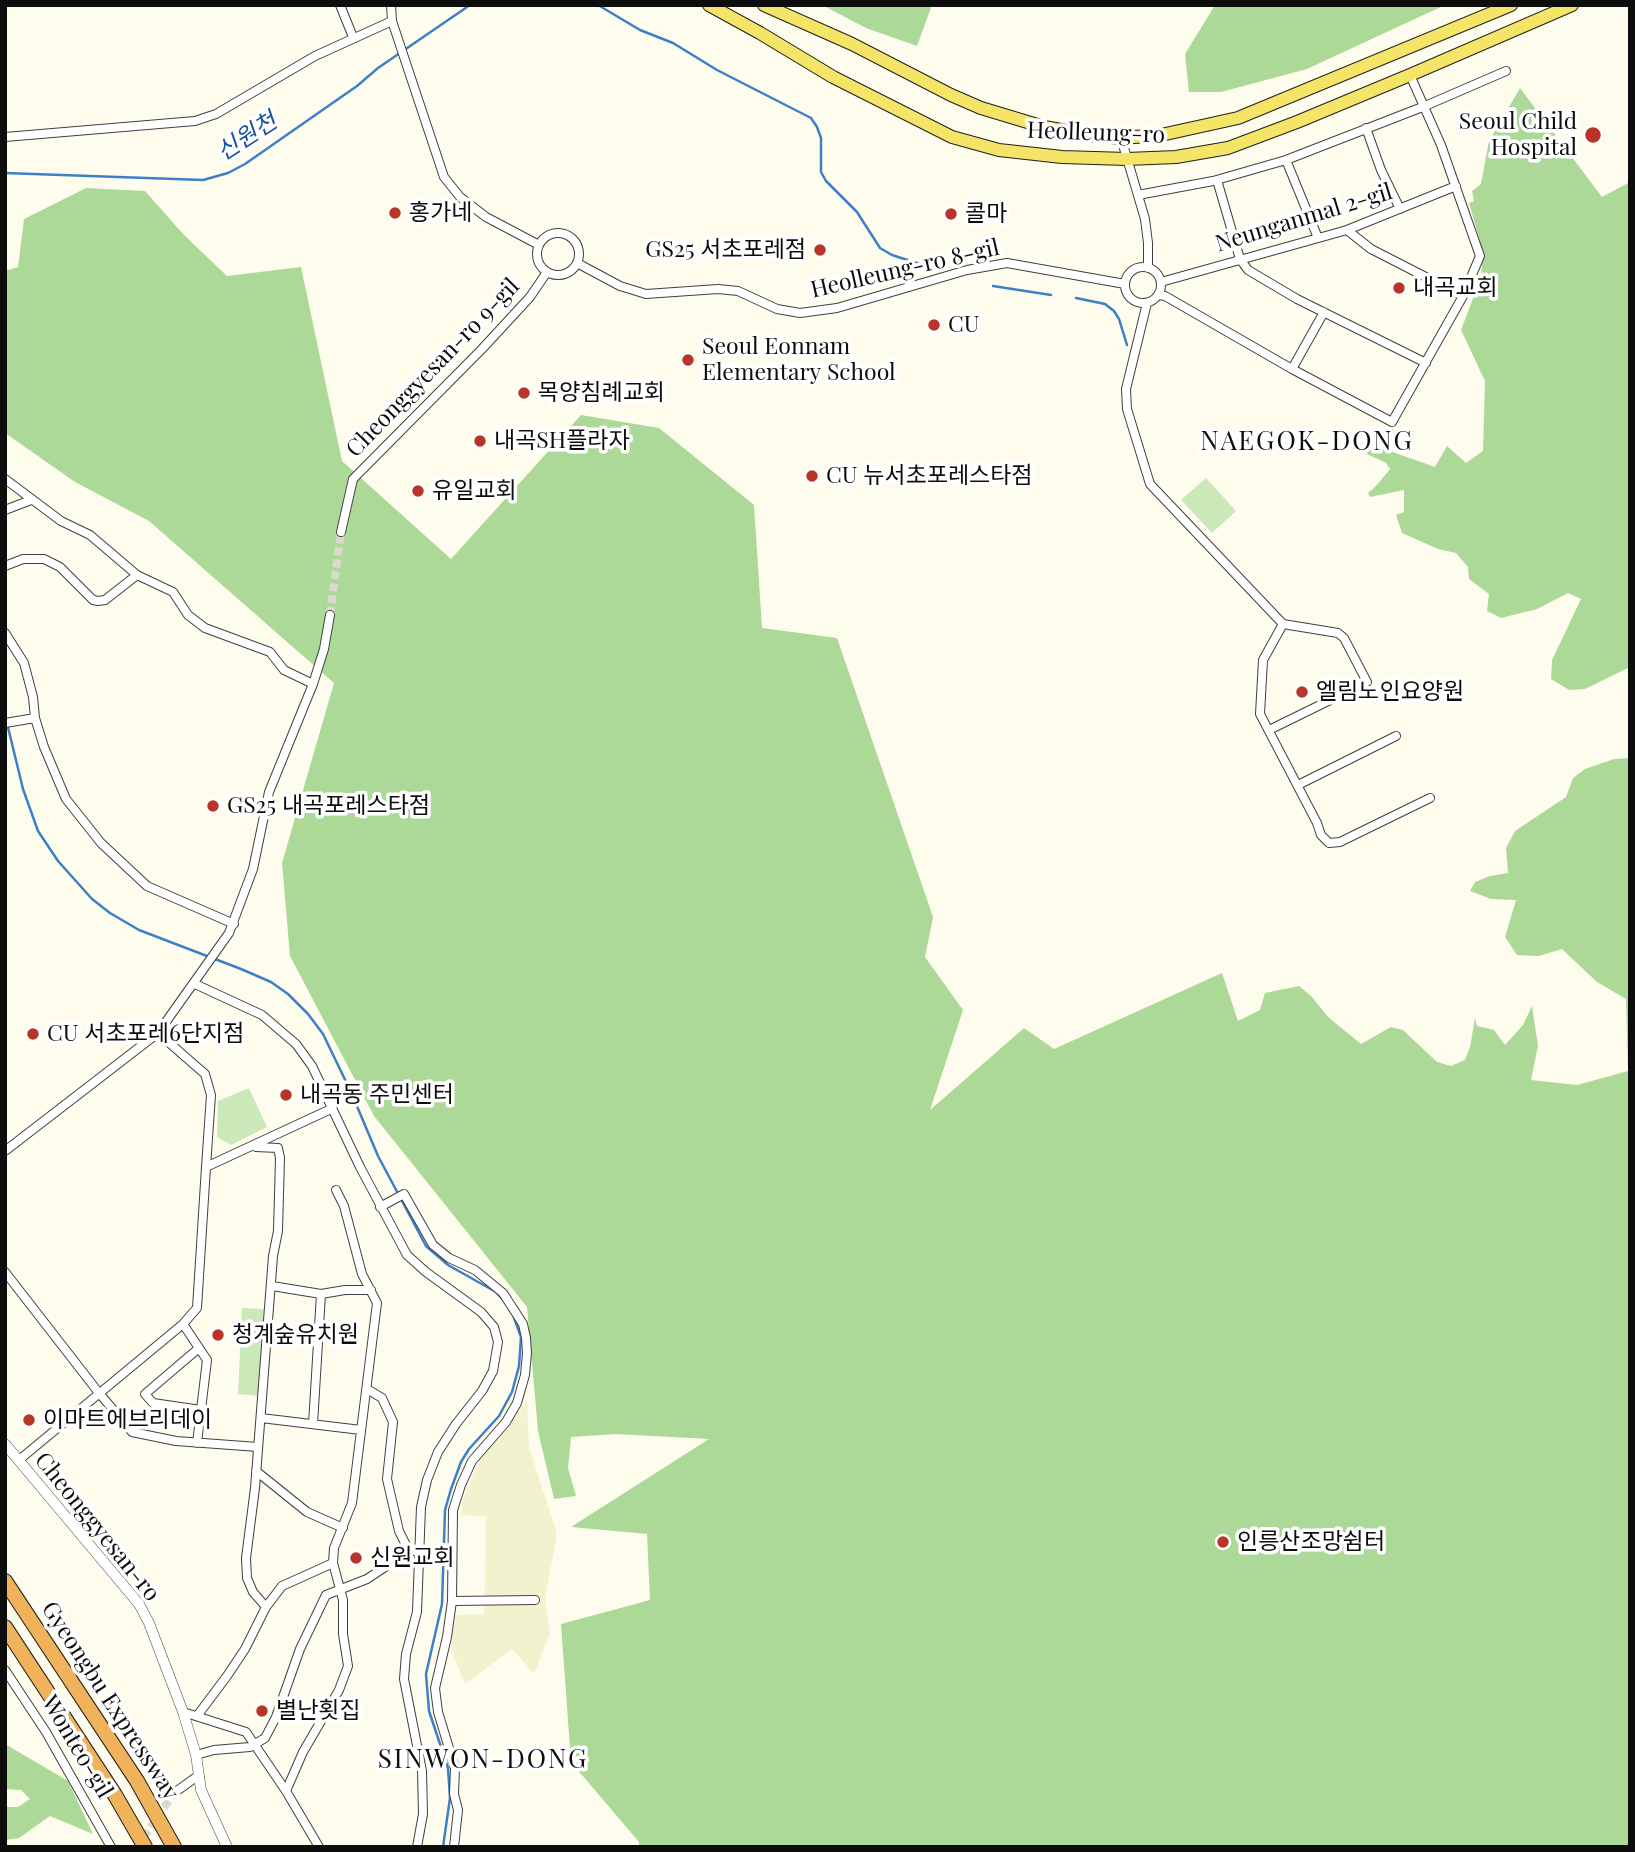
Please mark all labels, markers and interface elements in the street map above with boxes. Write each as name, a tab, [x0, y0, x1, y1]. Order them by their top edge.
water label: 신원천	[211, 107, 283, 167]
place label: Seoul Child Hospital	[1459, 108, 1577, 162]
street label: Heolleung-ro	[1026, 117, 1166, 149]
marker: Seoul Child Hospital	[1583, 125, 1603, 145]
street label: Neunganmal 2-gil	[1212, 178, 1396, 258]
place label: 홍가네	[409, 199, 472, 227]
place label: 콜마	[965, 200, 1007, 228]
marker: 홍가네	[387, 205, 403, 221]
marker: 콜마	[943, 206, 959, 222]
street label: Heolleung-ro 8-gil	[808, 234, 1002, 304]
place label: GS25 서초포레점	[645, 236, 806, 264]
marker: GS25 서초포레점	[812, 242, 828, 258]
street label: Cheonggyesan-ro 9-gil	[341, 273, 525, 463]
place label: 내곡교회	[1413, 274, 1498, 302]
marker: 내곡교회	[1391, 280, 1407, 296]
place label: CU	[948, 311, 980, 339]
marker: CU	[926, 317, 942, 333]
place label: Seoul Eonnam Elementary School	[702, 333, 896, 387]
marker: Seoul Eonnam Elementary School	[680, 352, 696, 368]
place label: 목양침례교회	[538, 379, 665, 407]
marker: 목양침례교회	[516, 385, 532, 401]
district label: NAEGOK-DONG	[1202, 426, 1412, 458]
place label: 내곡SH플라자	[494, 427, 630, 455]
marker: 내곡SH플라자	[472, 433, 488, 449]
place label: CU 뉴서초포레스타점	[826, 462, 1033, 490]
marker: CU 뉴서초포레스타점	[804, 468, 820, 484]
place label: 유일교회	[432, 477, 517, 505]
marker: 유일교회	[410, 483, 426, 499]
place label: 엘림노인요양원	[1316, 678, 1464, 706]
marker: 엘림노인요양원	[1294, 684, 1310, 700]
place label: GS25 내곡포레스타점	[227, 792, 430, 820]
marker: GS25 내곡포레스타점	[205, 798, 221, 814]
place label: CU 서초포레6단지점	[47, 1020, 244, 1048]
marker: CU 서초포레6단지점	[25, 1026, 41, 1042]
place label: 내곡동 주민센터	[300, 1081, 454, 1109]
marker: 내곡동 주민센터	[278, 1087, 294, 1103]
place label: 청계숲유치원	[232, 1321, 359, 1349]
marker: 청계숲유치원	[210, 1327, 226, 1343]
place label: 이마트에브리데이	[43, 1406, 212, 1434]
marker: 이마트에브리데이	[21, 1412, 37, 1428]
street label: Cheonggyesan-ro	[29, 1447, 165, 1607]
place label: 인릉산조망쉼터	[1237, 1528, 1385, 1556]
marker: 인릉산조망쉼터	[1215, 1534, 1231, 1550]
place label: 신원교회	[370, 1544, 455, 1572]
marker: 신원교회	[348, 1550, 364, 1566]
street label: Gyeongbu Expressway	[35, 1597, 185, 1805]
street label: Wonteo-gil	[36, 1691, 118, 1803]
place label: 별난횟집	[276, 1697, 361, 1725]
marker: 별난횟집	[254, 1703, 270, 1719]
district label: SINWON-DONG	[379, 1744, 587, 1776]

